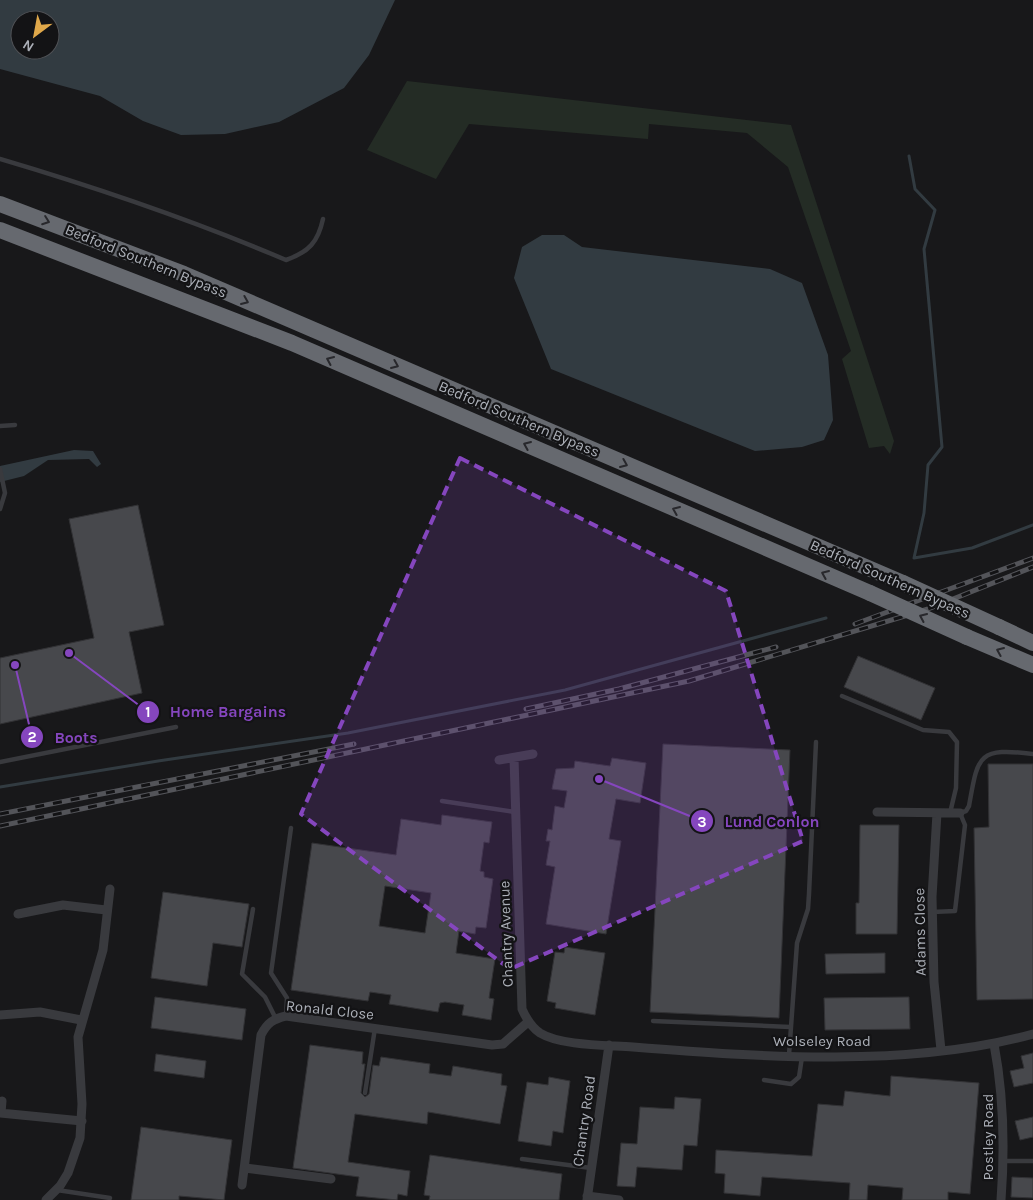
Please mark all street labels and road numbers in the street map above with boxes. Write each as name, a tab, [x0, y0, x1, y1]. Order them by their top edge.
street label: Bedford Southern Bypass	[62, 220, 230, 302]
street label: Bedford Southern Bypass	[436, 377, 602, 461]
street label: Bedford Southern Bypass	[807, 536, 973, 622]
street label: Chantry Avenue	[495, 880, 517, 988]
street label: Adams Close	[910, 888, 930, 976]
street label: Ronald Close	[285, 996, 375, 1024]
street label: Wolseley Road	[773, 1032, 871, 1050]
street label: Chantry Road	[569, 1074, 599, 1168]
street label: Postley Road	[979, 1094, 997, 1181]

